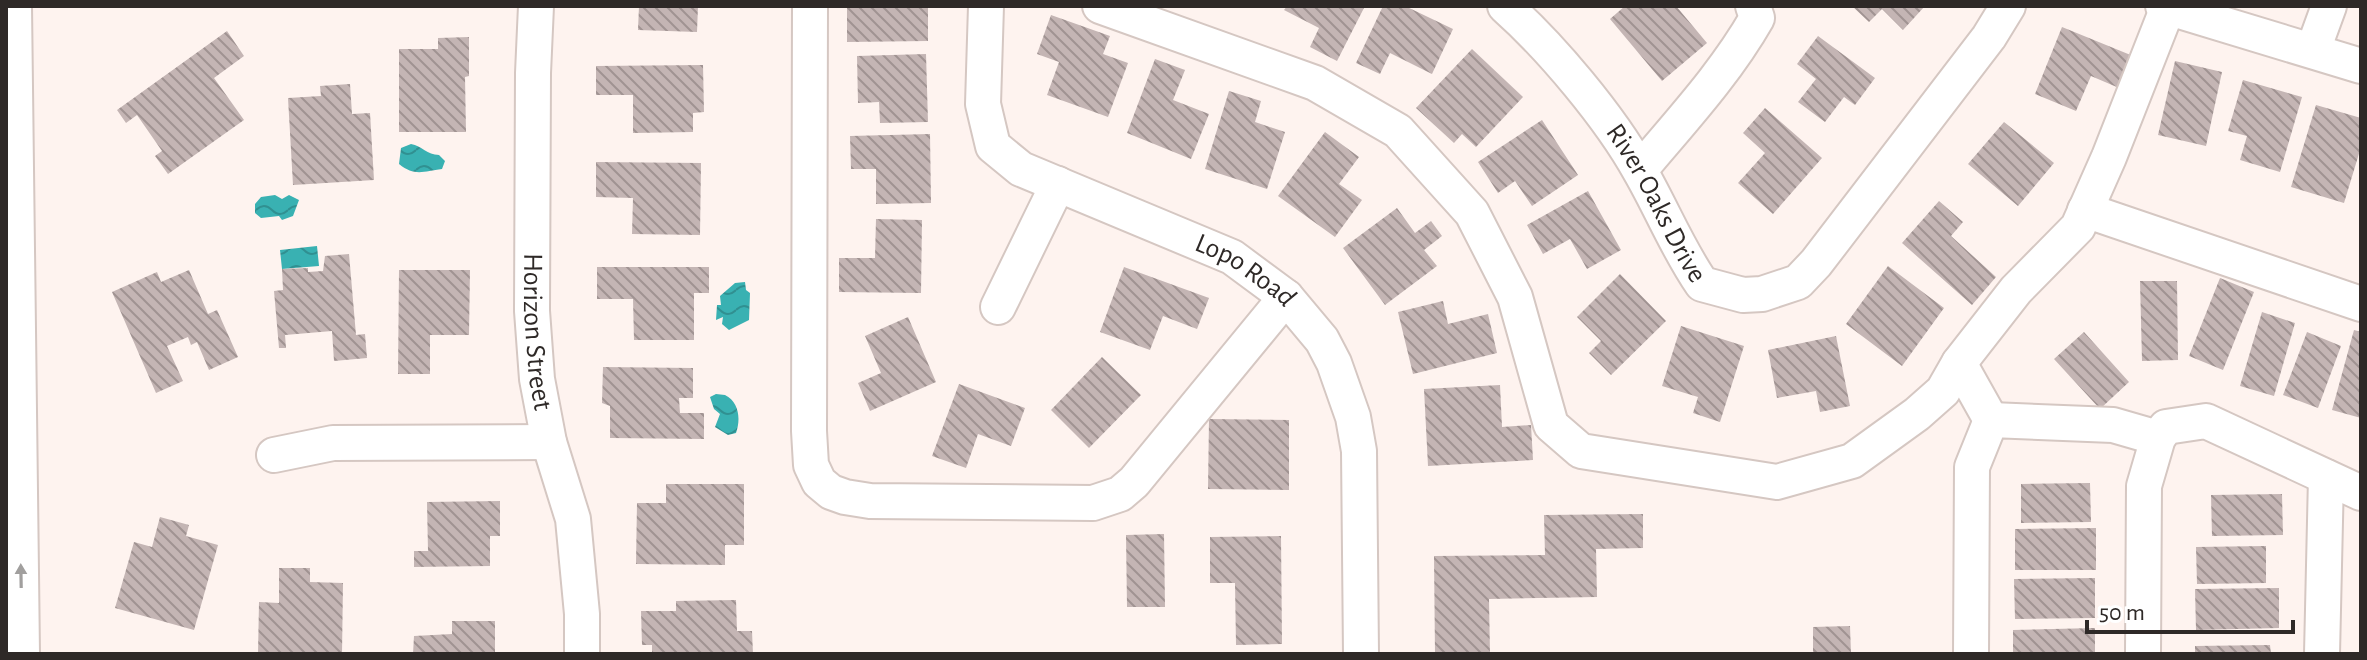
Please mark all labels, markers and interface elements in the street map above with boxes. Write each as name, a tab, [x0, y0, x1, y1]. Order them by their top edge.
street label: River Oaks Drive	[1600, 119, 1711, 288]
street label: Lopo Road	[1191, 229, 1302, 312]
street label: Horizon Street	[518, 253, 557, 413]
one-way arrow	[15, 563, 27, 588]
scale bar	[2087, 584, 2293, 634]
text: 50 m	[2099, 601, 2145, 625]

